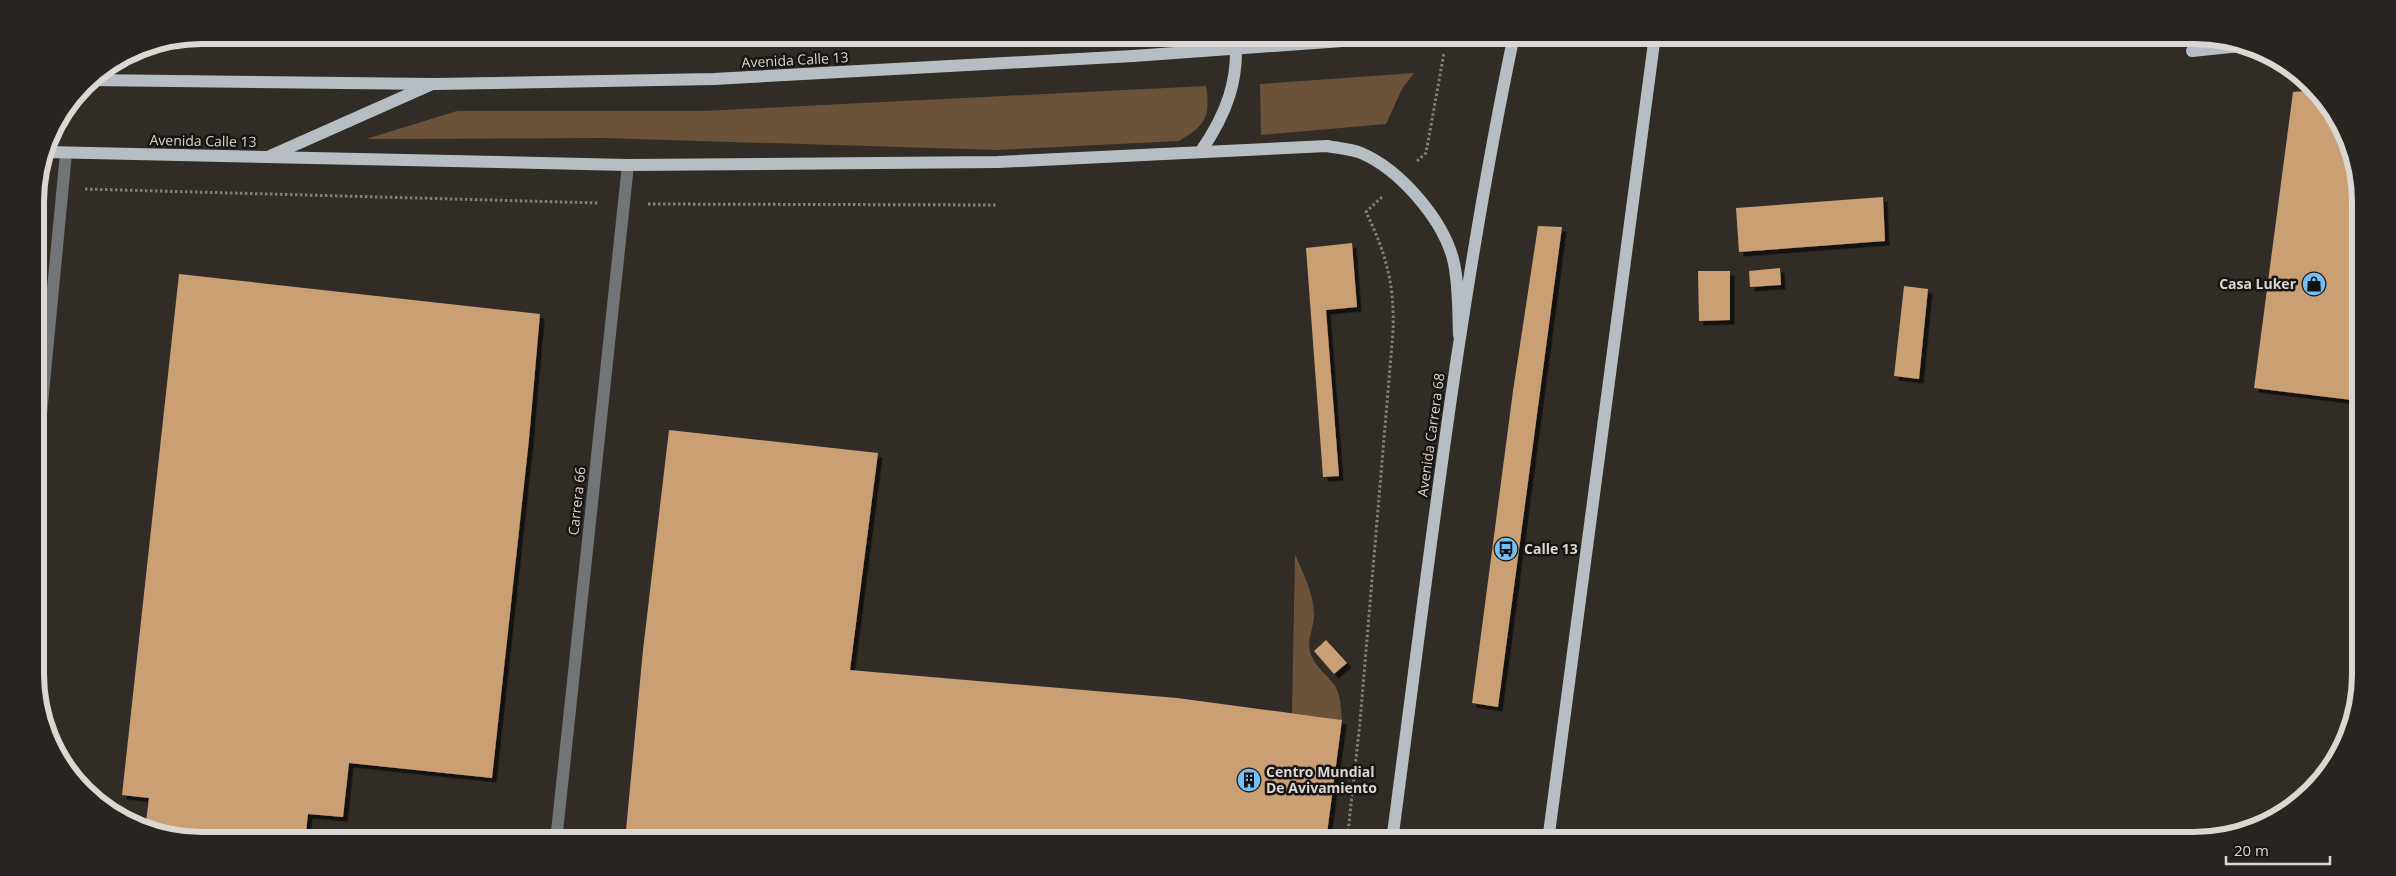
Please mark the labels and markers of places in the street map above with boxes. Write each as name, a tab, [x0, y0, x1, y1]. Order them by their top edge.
shop icon: Casa Luker	[2301, 271, 2327, 297]
place label: Casa Luker	[2219, 274, 2297, 293]
bus stop icon: Calle 13	[1493, 536, 1519, 562]
place label: Calle 13	[1524, 539, 1578, 558]
place label: Centro Mundial De Avivamiento	[1266, 762, 1377, 797]
building icon: Centro Mundial De Avivamiento	[1236, 767, 1262, 793]

